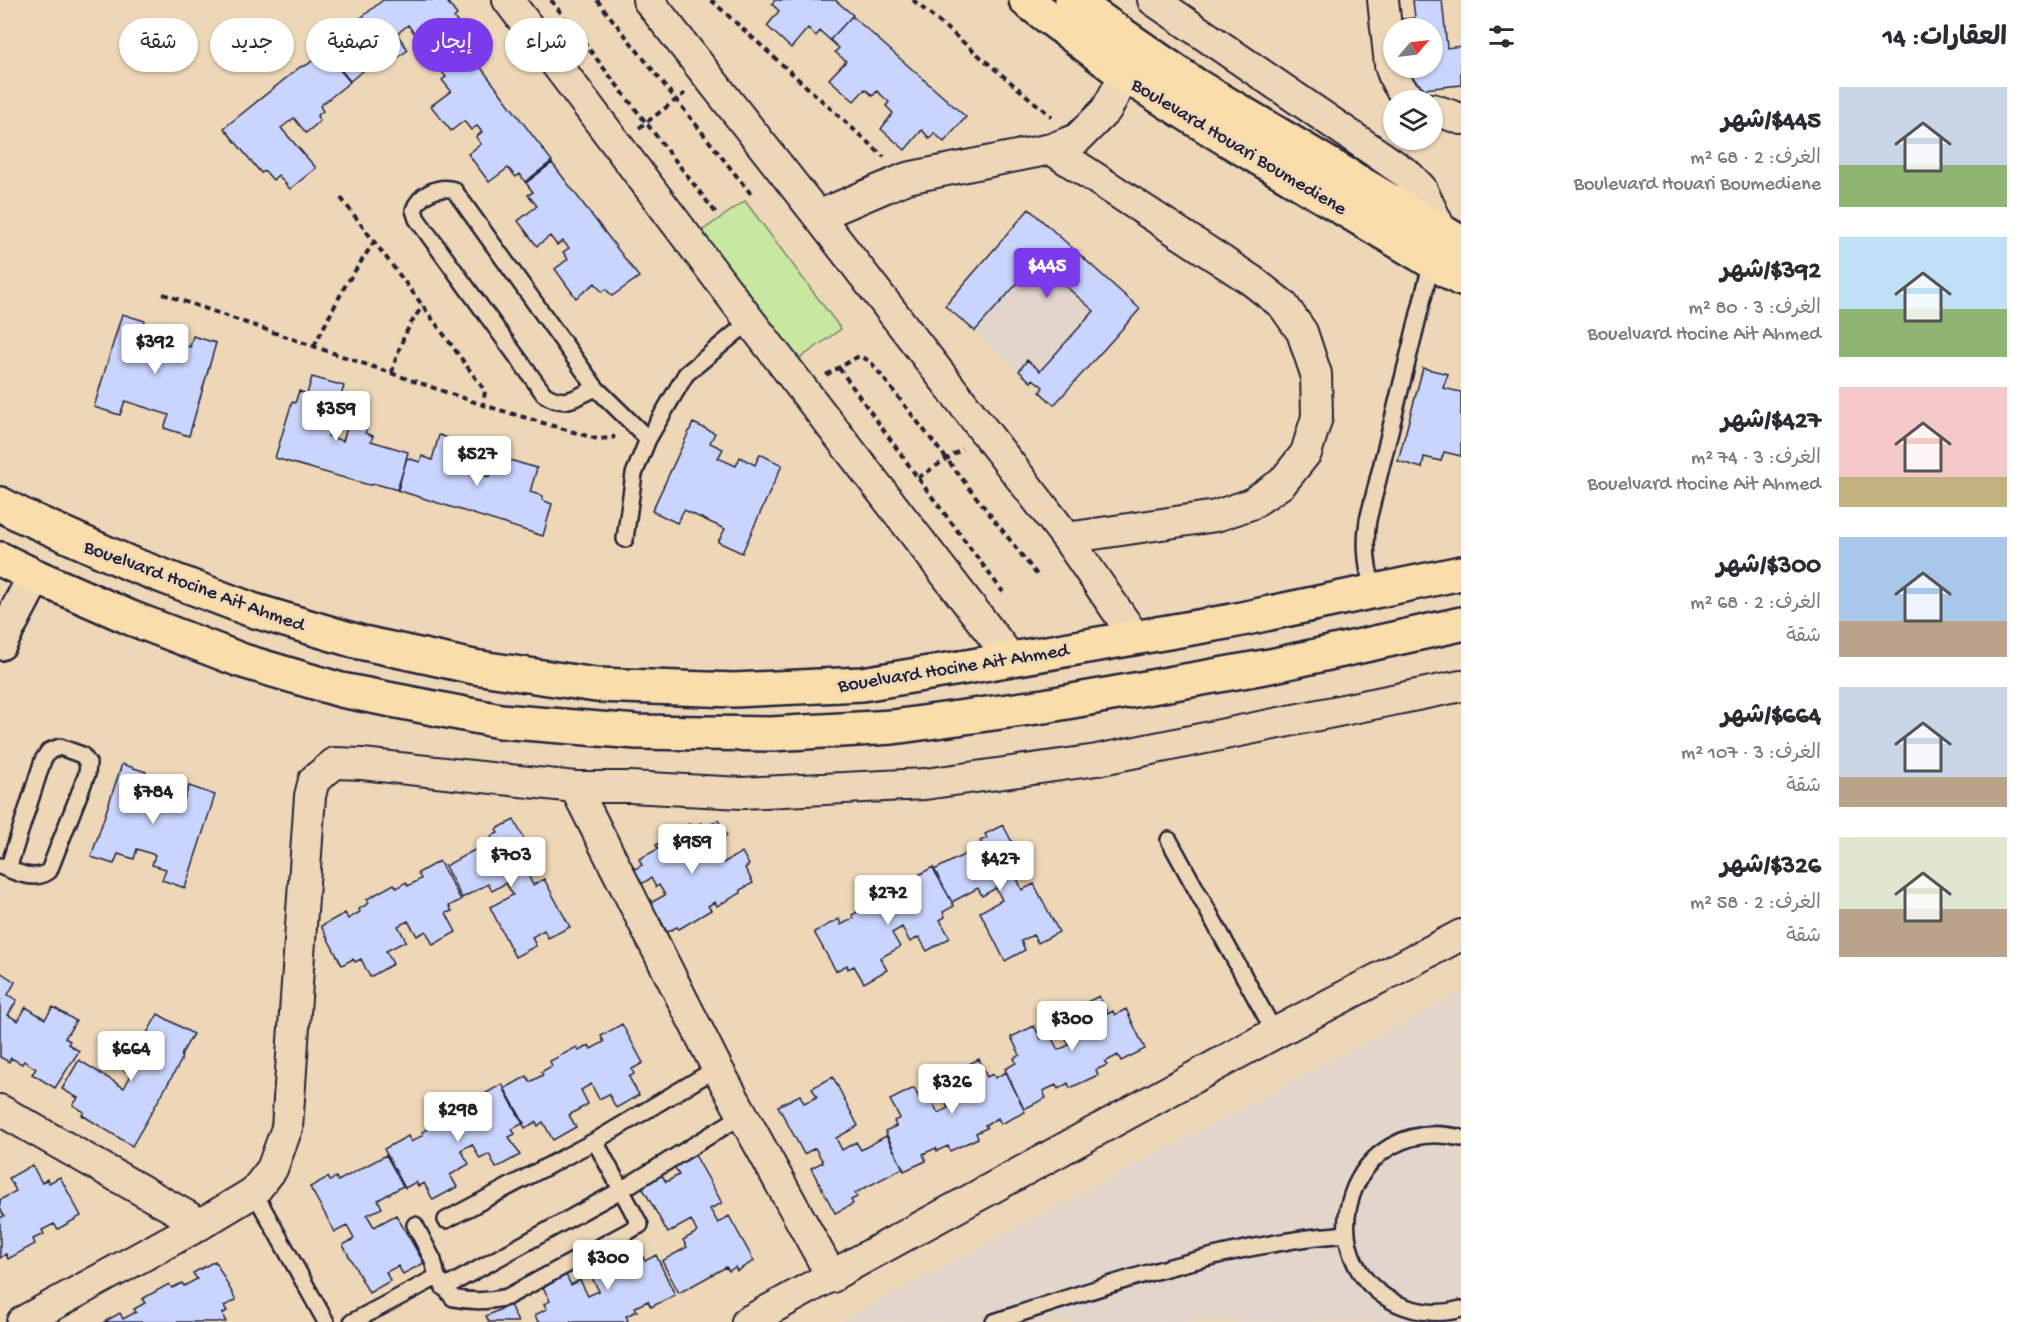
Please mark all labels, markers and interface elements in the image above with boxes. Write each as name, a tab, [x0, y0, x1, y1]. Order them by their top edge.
chip: شقة	[119, 18, 198, 72]
chip: جديد	[210, 18, 294, 72]
chip: تصفية	[306, 18, 400, 72]
chip: إيجار	[412, 18, 493, 72]
chip: شراء	[505, 18, 588, 72]
north arrow	[1383, 18, 1443, 78]
map controls	[1383, 18, 1443, 150]
icon: filters	[1485, 20, 1518, 53]
text: العقارات: 14	[1883, 24, 2007, 55]
street label: Boulevard Houari Boumediene	[1125, 74, 1351, 222]
button: layers	[1383, 90, 1443, 150]
text: $445/شهر	[1722, 107, 1821, 138]
icon: home	[1887, 111, 1959, 183]
text: الغرف: 2 · 68 m²	[1690, 148, 1821, 171]
text: Boulevard Houari Boumediene	[1574, 174, 1821, 197]
pin: $445	[1011, 248, 1083, 299]
text: $445	[1028, 256, 1066, 279]
text: $392/شهر	[1721, 257, 1821, 288]
icon: home	[1887, 261, 1959, 333]
text: الغرف: 3 · 80 m²	[1689, 298, 1821, 321]
pin: $392	[119, 324, 191, 375]
text: Bouelvard Hocine Ait Ahmed	[1588, 324, 1821, 347]
text: $392	[135, 332, 175, 355]
pin: $359	[300, 391, 372, 442]
text: $359	[316, 399, 356, 422]
text: $427/شهر	[1721, 407, 1821, 438]
icon: home	[1887, 411, 1959, 483]
pin: $527	[441, 436, 513, 487]
text: $527	[457, 444, 497, 467]
text: الغرف: 3 · 74 m²	[1691, 448, 1821, 471]
text: Bouelvard Hocine Ait Ahmed	[1588, 474, 1821, 497]
street label: Bouelvard Hocine Ait Ahmed	[79, 536, 310, 639]
text: $300/شهر	[1717, 552, 1821, 583]
icon: home	[1887, 561, 1959, 633]
text: الغرف: 2 · 68 m²	[1690, 593, 1821, 616]
text: شقة	[1786, 626, 1821, 649]
street label: Bouelvard Hocine Ait Ahmed	[835, 639, 1073, 699]
text: $664/شهر	[1721, 702, 1821, 733]
icon: home	[1887, 711, 1959, 783]
text: الغرف: 3 · 107 m²	[1681, 743, 1821, 766]
pin: $784	[117, 774, 189, 825]
text: شقة	[1786, 776, 1821, 799]
text: $784	[133, 782, 173, 805]
pin: $959	[656, 824, 728, 875]
text: $959	[672, 832, 712, 855]
pin: $703	[475, 837, 547, 888]
pin: $427	[964, 841, 1036, 892]
text: $703	[490, 845, 532, 868]
text: $427	[981, 849, 1019, 872]
text: $326/شهر	[1720, 852, 1821, 883]
icon: home	[1887, 861, 1959, 933]
pin: $272	[852, 875, 924, 926]
text: $272	[869, 883, 908, 906]
text: الغرف: 2 · 58 m²	[1690, 893, 1821, 916]
text: شقة	[1786, 926, 1821, 949]
pin: $300	[1036, 1001, 1108, 1052]
text: $300	[1051, 1009, 1093, 1032]
pin: $664	[95, 1031, 167, 1082]
text: $664	[112, 1039, 150, 1062]
pin: $326	[916, 1064, 988, 1115]
text: $326	[932, 1072, 972, 1095]
pin: $298	[422, 1092, 494, 1143]
text: $298	[438, 1100, 478, 1123]
pin: $300	[572, 1240, 644, 1291]
text: $300	[587, 1248, 629, 1271]

